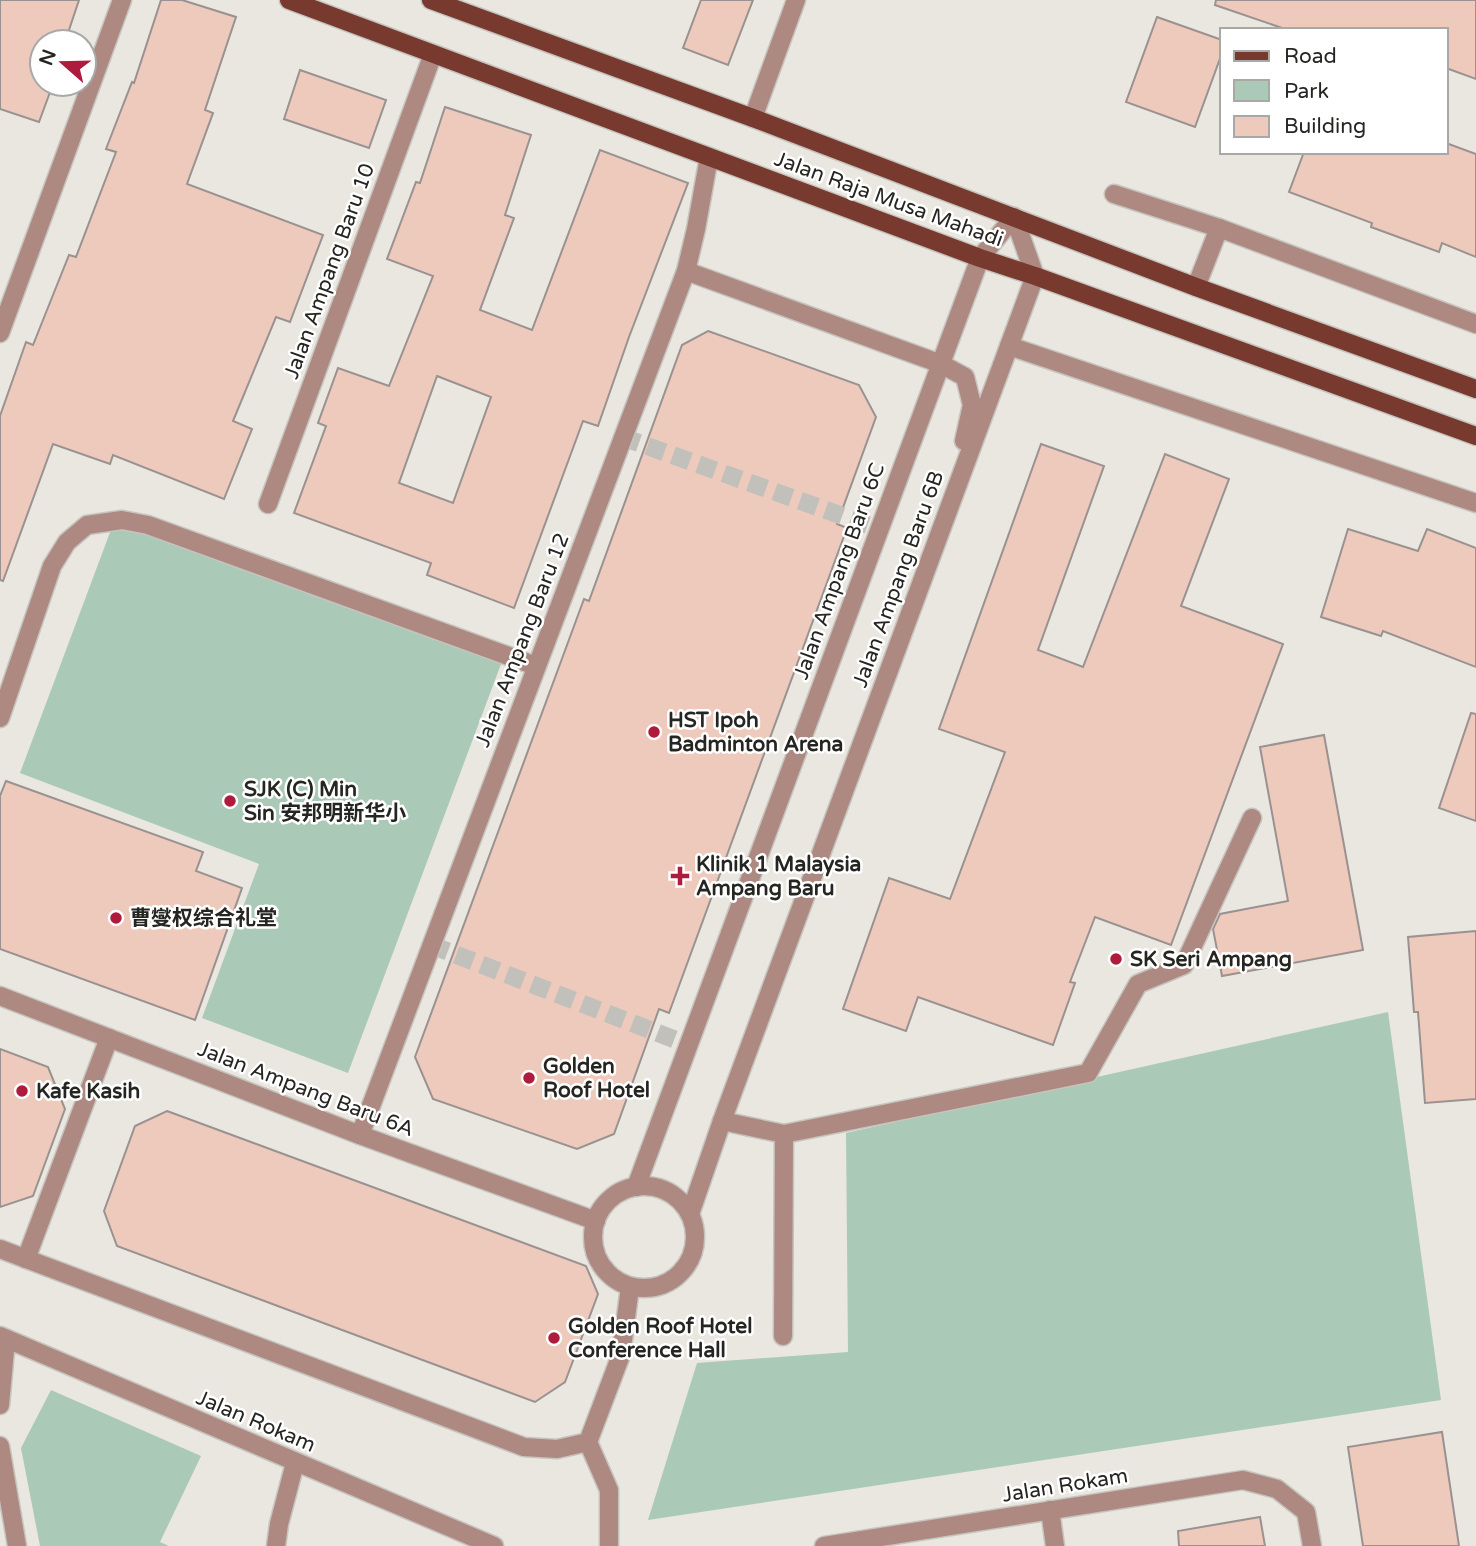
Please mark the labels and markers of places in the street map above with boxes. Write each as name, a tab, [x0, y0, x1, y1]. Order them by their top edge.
place label: HST Ipoh Badminton Arena	[668, 708, 843, 757]
marker: HST Ipoh Badminton Arena	[646, 724, 662, 740]
place label: SJK (C) Min Sin 安邦明新华小	[244, 777, 406, 826]
marker: SJK (C) Min Sin 安邦明新华小	[222, 793, 238, 809]
place label: Klinik 1 Malaysia Ampang Baru	[696, 852, 861, 901]
marker: Klinik 1 Malaysia Ampang Baru	[670, 866, 690, 886]
place label: 曹燮权综合礼堂	[130, 906, 277, 931]
marker: 曹燮权综合礼堂	[108, 910, 124, 926]
place label: SK Seri Ampang	[1130, 947, 1292, 972]
marker: SK Seri Ampang	[1108, 951, 1124, 967]
place label: Golden Roof Hotel	[543, 1054, 650, 1103]
marker: Golden Roof Hotel	[521, 1070, 537, 1086]
place label: Kafe Kasih	[36, 1079, 140, 1104]
marker: Kafe Kasih	[14, 1083, 30, 1099]
place label: Golden Roof Hotel Conference Hall	[568, 1314, 752, 1363]
marker: Golden Roof Hotel Conference Hall	[546, 1330, 562, 1346]

